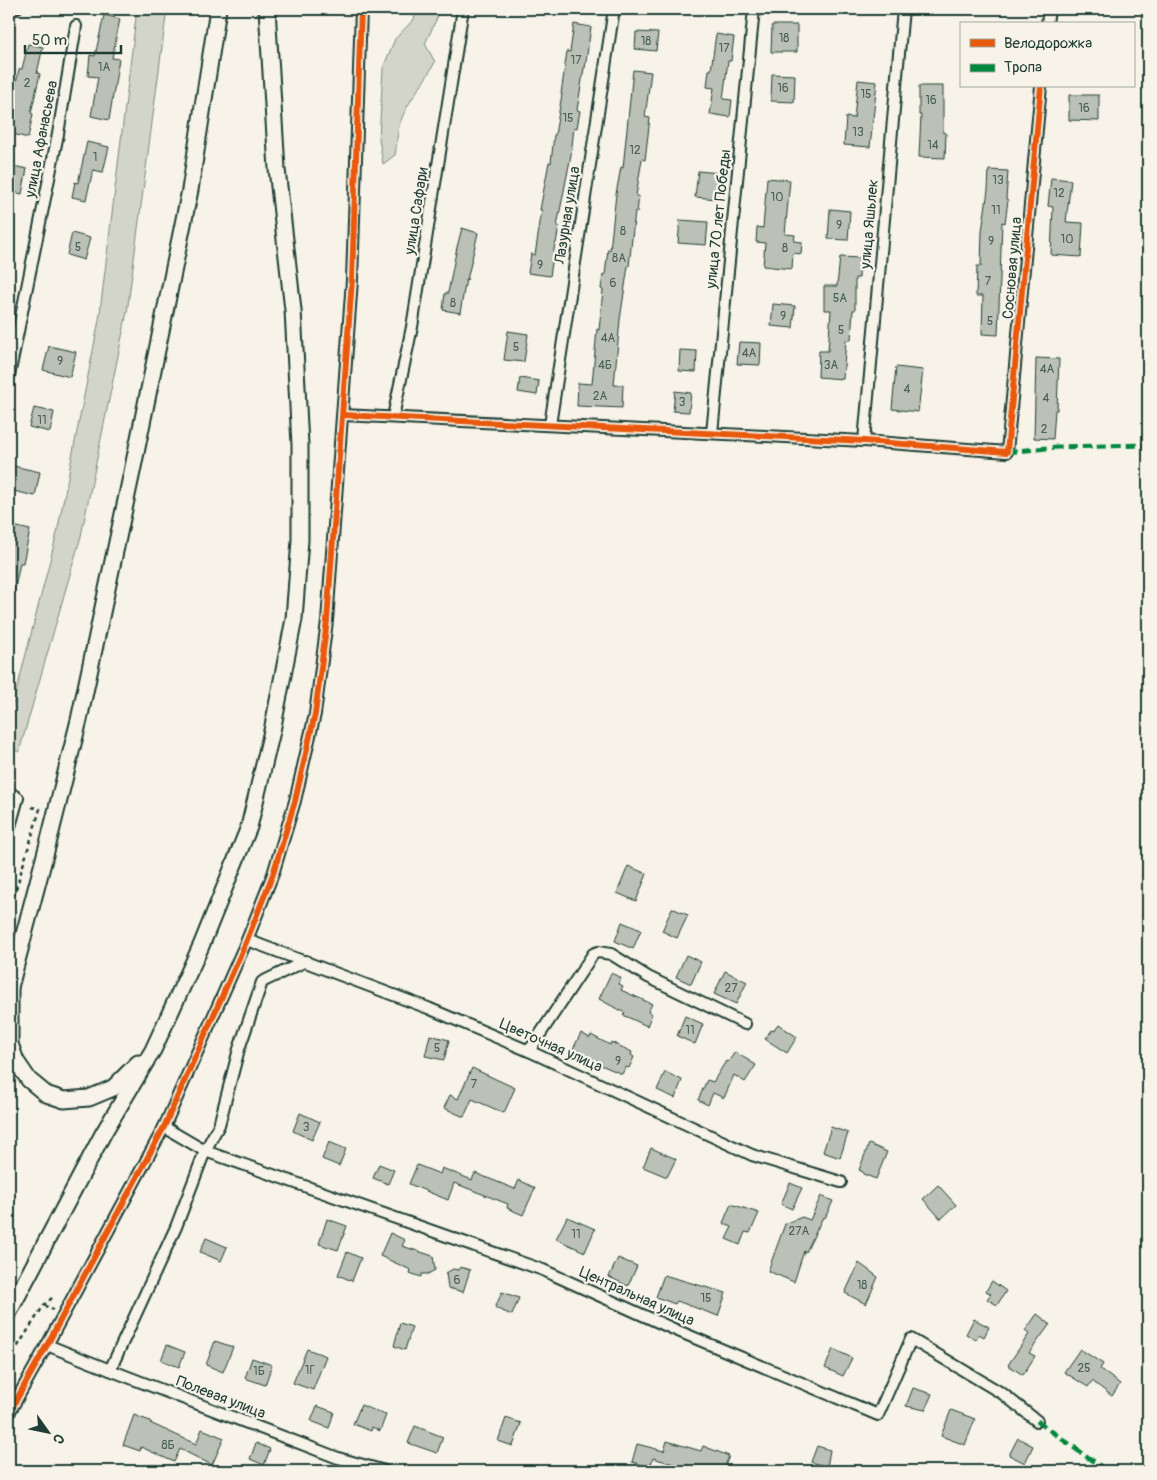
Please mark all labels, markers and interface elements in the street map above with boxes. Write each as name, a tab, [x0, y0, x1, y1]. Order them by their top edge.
scale bar	[25, 22, 121, 54]
legend	[960, 22, 1134, 88]
text: 50 m	[32, 31, 67, 50]
house number: 18	[779, 31, 789, 46]
house number: 18	[641, 34, 651, 49]
text: Велодорожка	[1004, 34, 1092, 53]
house number: 17	[718, 41, 730, 56]
house number: 17	[570, 53, 582, 68]
text: Тропа	[1004, 58, 1042, 77]
house number: 1А	[98, 60, 110, 75]
house number: 2	[24, 76, 31, 91]
street label: улица Афанасьева	[21, 79, 62, 200]
house number: 16	[777, 81, 789, 96]
house number: 15	[860, 87, 872, 102]
house number: 16	[925, 93, 937, 108]
house number: 16	[1078, 101, 1090, 116]
house number: 15	[562, 111, 574, 126]
house number: 13	[852, 125, 864, 140]
house number: 14	[927, 138, 939, 153]
house number: 12	[629, 143, 641, 158]
street label: улица 70 лет Победы	[702, 149, 735, 291]
house number: 1	[93, 150, 97, 165]
street label: Лазурная улица	[550, 165, 585, 266]
street label: улица Сафари	[400, 166, 433, 257]
house number: 13	[992, 173, 1004, 188]
street label: улица Яшьлек	[856, 178, 883, 271]
house number: 12	[1053, 186, 1065, 201]
house number: 10	[771, 190, 783, 205]
house number: 11	[991, 203, 1001, 218]
street label: Сосновая улица	[999, 216, 1026, 320]
house number: 9	[836, 218, 842, 233]
house number: 8	[620, 224, 626, 239]
house number: 10	[1061, 232, 1073, 247]
house number: 9	[988, 234, 994, 249]
house number: 5	[75, 240, 81, 255]
house number: 8	[782, 241, 788, 256]
house number: 8А	[612, 251, 626, 266]
house number: 9	[537, 258, 543, 273]
house number: 7	[985, 274, 992, 289]
house number: 6	[610, 276, 617, 291]
house number: 5А	[833, 291, 847, 306]
house number: 8	[450, 296, 456, 311]
house number: 9	[780, 309, 786, 324]
house number: 5	[987, 314, 993, 329]
house number: 5	[838, 323, 844, 338]
house number: 4А	[601, 331, 616, 346]
house number: 5	[513, 340, 519, 355]
house number: 4А	[742, 346, 757, 361]
house number: 9	[57, 354, 63, 369]
house number: 4Б	[598, 358, 612, 373]
house number: 3А	[824, 358, 838, 373]
house number: 4А	[1040, 362, 1055, 377]
house number: 4	[904, 382, 911, 397]
house number: 2А	[593, 389, 607, 404]
house number: 4	[1043, 391, 1050, 406]
house number: 3	[679, 395, 686, 410]
house number: 11	[37, 413, 47, 428]
house number: 2	[1041, 422, 1048, 437]
house number: 27	[724, 981, 738, 996]
street label: Цветочная улица	[496, 1014, 605, 1077]
house number: 11	[685, 1023, 695, 1038]
house number: 5	[434, 1041, 440, 1056]
house number: 9	[615, 1054, 621, 1069]
house number: 7	[471, 1077, 478, 1092]
house number: 3	[303, 1120, 310, 1135]
house number: 27А	[789, 1224, 810, 1239]
house number: 11	[571, 1227, 581, 1242]
street label: Центральная улица	[576, 1263, 697, 1330]
house number: 6	[454, 1273, 461, 1288]
house number: 18	[857, 1278, 867, 1293]
house number: 15	[700, 1291, 712, 1306]
house number: 25	[1077, 1361, 1091, 1376]
house number: 1Г	[305, 1363, 315, 1378]
house number: 1Б	[253, 1364, 265, 1379]
street label: Полевая улица	[173, 1372, 268, 1423]
north arrow	[22, 1408, 72, 1458]
text: С	[49, 1431, 68, 1447]
house number: 8Б	[161, 1438, 175, 1453]

